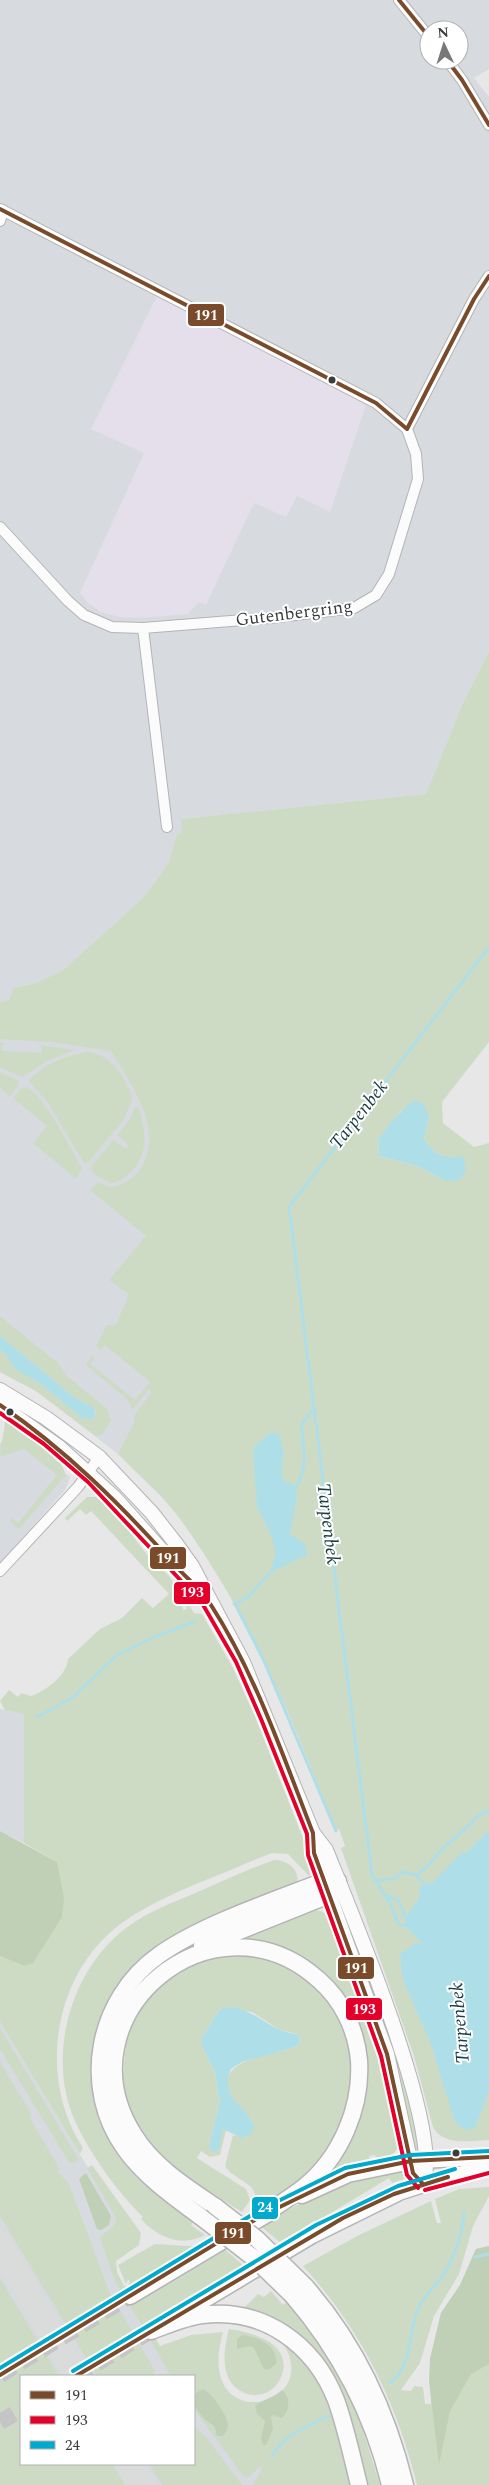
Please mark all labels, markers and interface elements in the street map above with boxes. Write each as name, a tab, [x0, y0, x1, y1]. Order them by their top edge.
north arrow	[419, 20, 469, 70]
text: N	[437, 22, 450, 43]
line badge: 191	[187, 303, 225, 327]
text: 191	[194, 305, 218, 326]
unlabelled marker	[327, 375, 337, 385]
street label: Gutenbergring	[234, 592, 354, 634]
water label: Tarpenbek	[322, 1074, 396, 1156]
unlabelled marker	[5, 1407, 15, 1417]
water label: Tarpenbek	[309, 1482, 347, 1566]
line badge: 191	[149, 1546, 187, 1570]
text: 191	[156, 1548, 180, 1569]
line badge: 193	[173, 1581, 211, 1605]
text: 193	[180, 1582, 204, 1603]
line badge: 191	[337, 1956, 375, 1980]
text: 191	[344, 1958, 368, 1979]
water label: Tarpenbek	[442, 1981, 478, 2065]
line badge: 193	[345, 1997, 383, 2021]
text: 193	[352, 1999, 376, 2020]
unlabelled marker	[451, 2148, 461, 2158]
line badge: 24	[251, 2196, 279, 2220]
text: 24	[257, 2197, 273, 2218]
line badge: 191	[214, 2221, 252, 2245]
text: 191	[221, 2223, 245, 2244]
legend	[20, 2375, 195, 2465]
text: 191	[65, 2384, 88, 2407]
text: 193	[65, 2409, 88, 2432]
text: 24	[65, 2434, 81, 2457]

